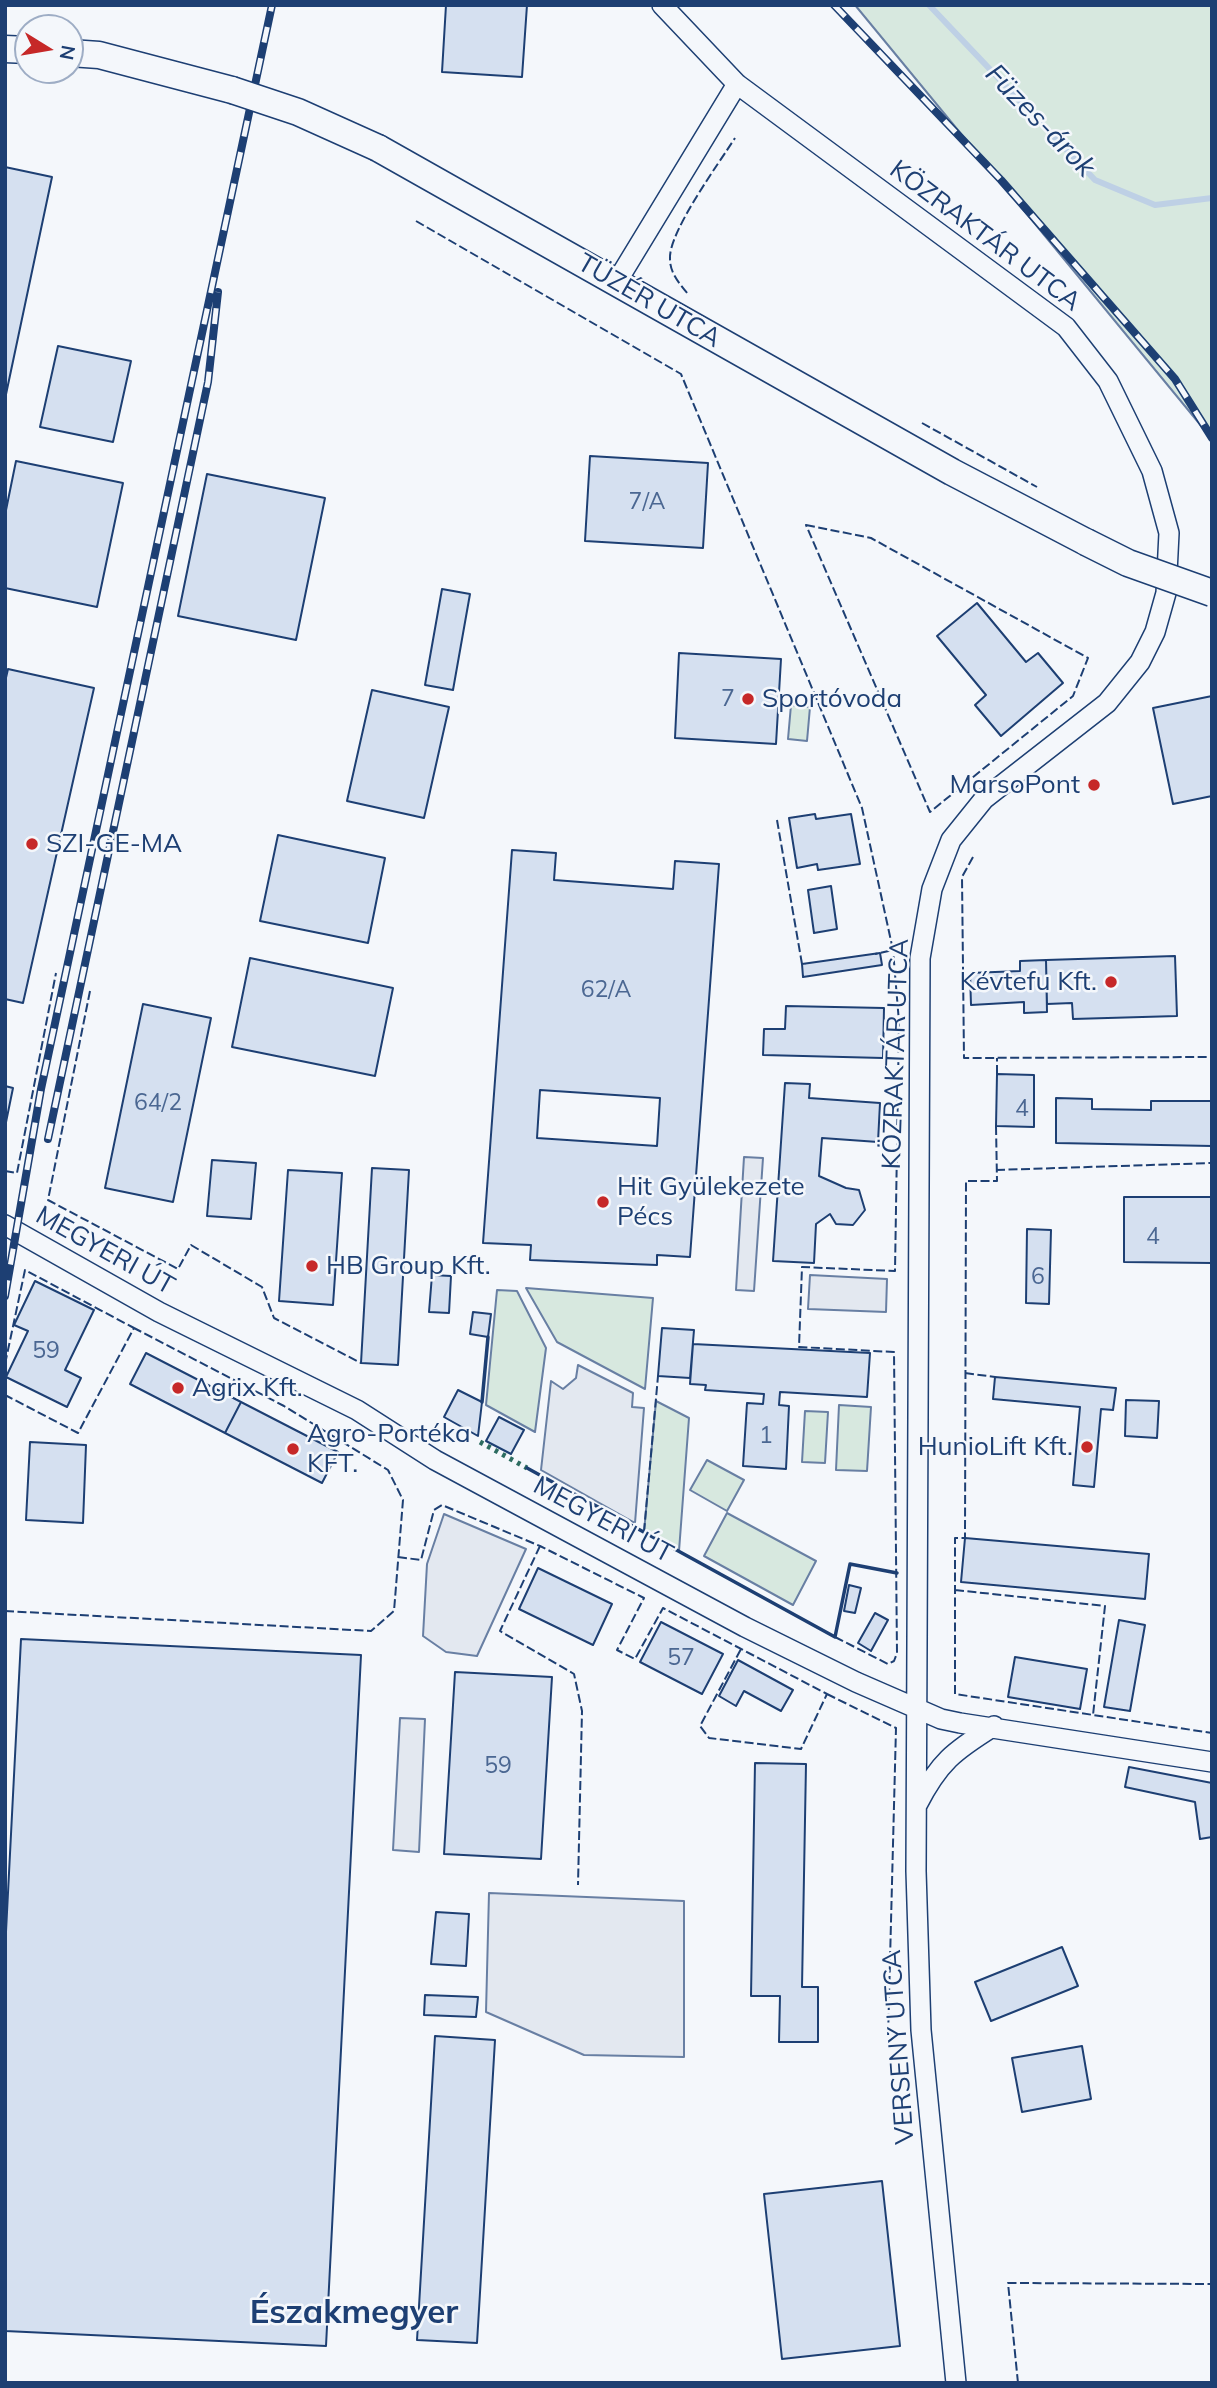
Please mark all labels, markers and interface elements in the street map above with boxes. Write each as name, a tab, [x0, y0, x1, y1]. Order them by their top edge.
north arrow	[14, 14, 84, 84]
text: N	[55, 43, 81, 62]
water label: Füzes-árok	[978, 57, 1102, 185]
street label: KÖZRAKTÁR UTCA	[883, 154, 1087, 318]
street label: TÜZÉR UTCA	[572, 247, 726, 355]
house number: 7/A	[629, 488, 665, 516]
place label: Sportóvoda	[762, 683, 902, 715]
house number: 7	[721, 685, 735, 713]
marker: Sportóvoda	[740, 691, 756, 707]
place label: MarsoPont	[950, 769, 1080, 801]
marker: MarsoPont	[1086, 777, 1102, 793]
place label: SZI-GE-MA	[46, 828, 182, 860]
marker: SZI-GE-MA	[24, 836, 40, 852]
street label: KÖZRAKTÁR UTCA	[876, 938, 916, 1170]
place label: Kévtefu Kft.	[959, 966, 1097, 998]
marker: Kévtefu Kft.	[1103, 974, 1119, 990]
house number: 62/A	[581, 976, 631, 1004]
house number: 64/2	[134, 1089, 182, 1117]
house number: 4	[1015, 1095, 1029, 1123]
place label: Hit Gyülekezete Pécs	[617, 1171, 805, 1232]
marker: Hit Gyülekezete Pécs	[595, 1194, 611, 1210]
street label: MEGYERI ÚT	[30, 1200, 180, 1302]
house number: 4	[1146, 1223, 1160, 1251]
place label: HB Group Kft.	[326, 1250, 491, 1282]
marker: HB Group Kft.	[304, 1258, 320, 1274]
house number: 6	[1031, 1263, 1045, 1291]
house number: 59	[32, 1337, 60, 1365]
place label: Agrix Kft.	[192, 1372, 303, 1404]
marker: Agrix Kft.	[170, 1380, 186, 1396]
place label: Agro-Portéka KFT.	[307, 1418, 471, 1480]
house number: 1	[759, 1422, 773, 1450]
place label: HunioLift Kft.	[918, 1431, 1073, 1463]
marker: HunioLift Kft.	[1079, 1439, 1095, 1455]
marker: Agro-Portéka KFT.	[285, 1441, 301, 1457]
street label: MEGYERI ÚT	[528, 1470, 678, 1570]
house number: 57	[667, 1644, 695, 1672]
house number: 59	[484, 1752, 512, 1780]
street label: VERSENY UTCA	[877, 1949, 921, 2145]
district label: Északmegyer	[250, 2293, 458, 2333]

